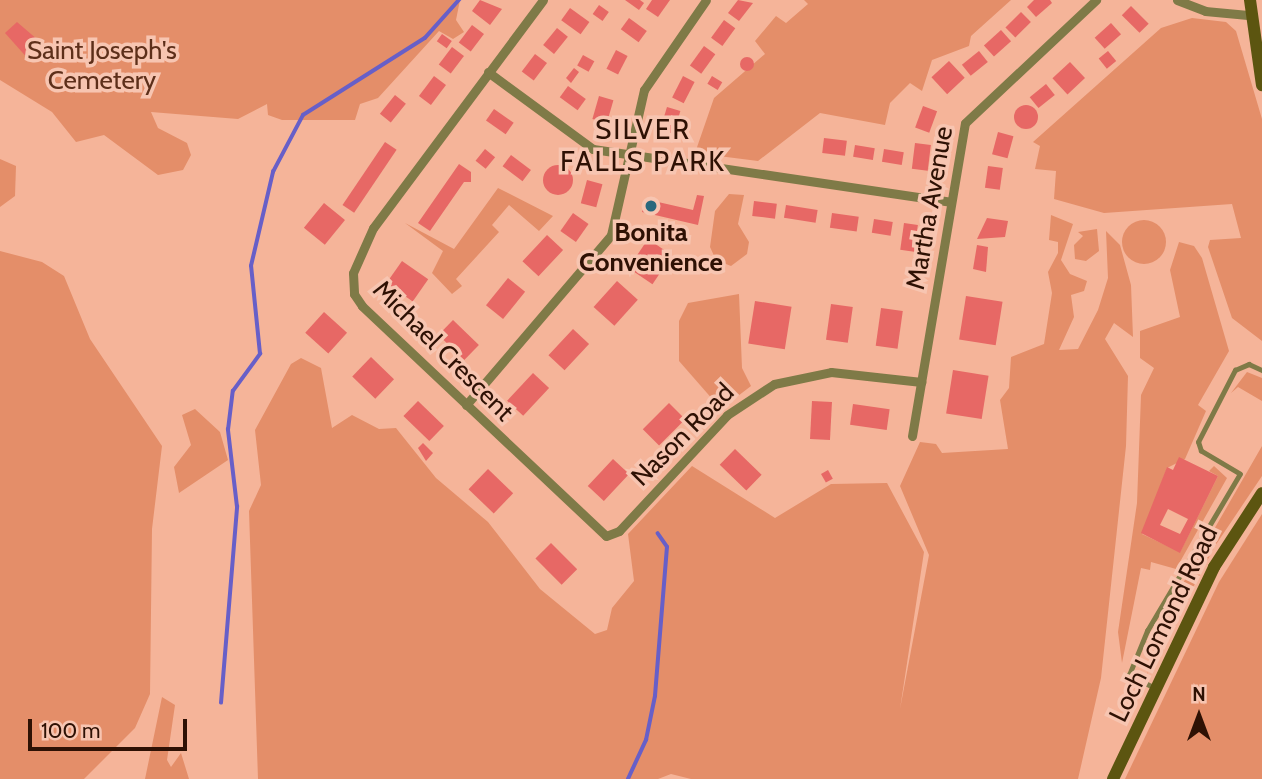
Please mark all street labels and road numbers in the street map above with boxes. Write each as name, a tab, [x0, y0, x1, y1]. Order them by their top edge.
street label: Martha Avenue	[900, 124, 960, 292]
street label: Michael Crescent	[366, 274, 520, 428]
street label: Nason Road	[625, 377, 741, 493]
street label: Loch Lomond Road	[1103, 521, 1225, 727]

